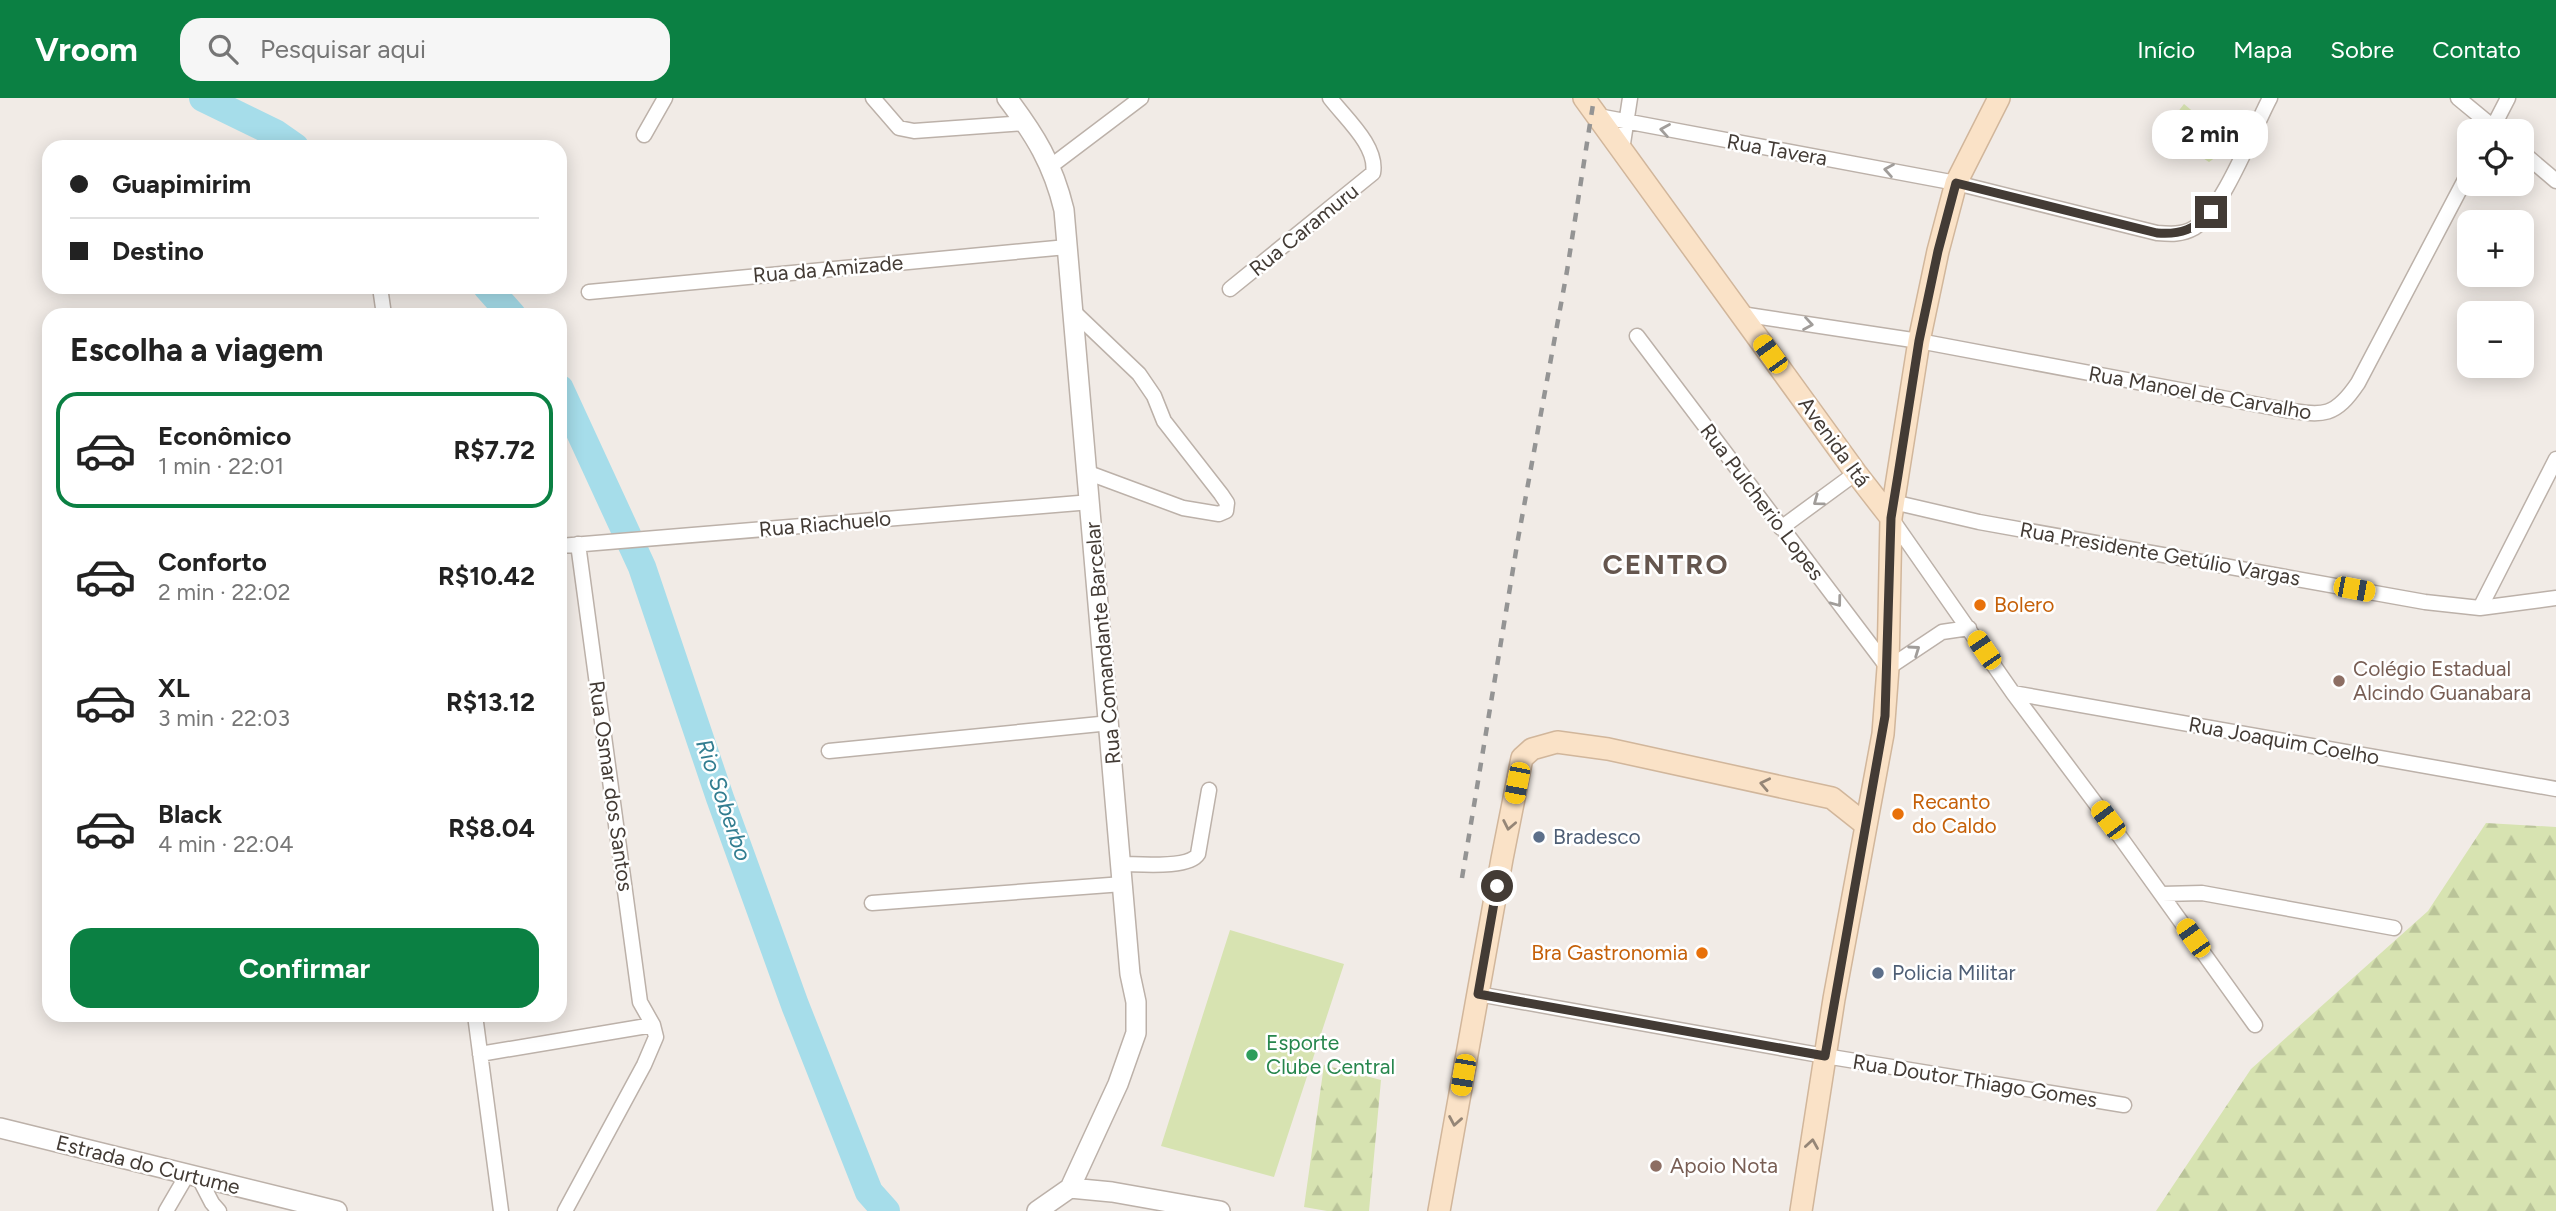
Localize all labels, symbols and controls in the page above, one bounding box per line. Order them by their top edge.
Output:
search box [180,18,670,81]
text: Vroom [35,30,138,69]
icon: search [204,30,242,68]
text: Pesquisar aqui [260,33,426,65]
text: Início [2137,35,2195,64]
text: Mapa [2233,35,2292,64]
text: Sobre [2330,35,2394,64]
text: Contato [2432,35,2521,64]
callout: 2 min [2153,110,2269,159]
map controls [2457,119,2534,378]
button: locate [2457,119,2534,196]
text: 2 min [2181,120,2239,148]
one-way arrow [1659,123,1671,138]
street label: Rua Tavera [1725,128,1829,171]
one-way arrow [1883,164,1895,179]
text: Guapimirim [112,168,251,200]
street label: Rua Caramuru [1244,178,1363,281]
route end [2195,196,2227,228]
button: + [2457,210,2534,287]
text: Destino [112,235,204,267]
street label: Rua da Amizade [752,249,904,288]
button: − [2457,301,2534,378]
one-way arrow [1802,317,1814,332]
text: Escolha a viagem [70,331,323,369]
car [1750,331,1791,377]
street label: Rua Manoel de Carvalho [2087,361,2314,424]
street label: Avenida Itá [1793,392,1875,492]
street label: Rua Pulcherio Lopes [1695,418,1830,585]
icon: car [74,419,137,482]
text: Econômico [158,420,291,452]
text: R$7.72 [453,434,535,466]
text: 1 min · 22:01 [158,452,284,480]
one-way arrow [1814,493,1826,505]
street label: Rua Riachuelo [758,505,892,542]
street label: Rua Presidente Getúlio Vargas [2018,517,2302,591]
street label: Rua Comandante Barcelar [1079,521,1126,765]
icon: car [74,545,137,608]
text: Conforto [158,546,267,578]
district label: CENTRO [1603,547,1729,581]
text: R$10.42 [438,560,535,592]
car [2332,575,2377,603]
text: 2 min · 22:02 [158,578,291,606]
place label: Bolero [1994,592,2054,617]
one-way arrow [1829,594,1842,607]
marker: Bolero [1972,597,1988,613]
car [1964,627,2005,673]
one-way arrow [1907,646,1920,658]
place label: Colégio Estadual Alcindo Guanabara [2353,656,2531,705]
icon: car [74,671,137,734]
text: XL [158,672,190,704]
marker: Colégio Estadual Alcindo Guanabara [2331,673,2347,689]
street label: Rua Osmar dos Santos [584,679,639,893]
text: R$13.12 [446,686,535,718]
text: 3 min · 22:03 [158,704,290,732]
street label: Rua Joaquim Coelho [2187,711,2382,770]
water label: Rio Soberbo [690,735,758,865]
car [1503,760,1532,806]
one-way arrow [1759,777,1771,792]
place label: Recanto do Caldo [1912,789,1997,838]
icon: car [74,797,137,860]
car [2087,797,2130,843]
text: Black [158,798,222,830]
marker: Recanto do Caldo [1890,806,1906,822]
text: R$8.04 [448,812,535,844]
one-way arrow [1502,819,1517,831]
place label: Bradesco [1553,824,1641,849]
marker: Bradesco [1531,829,1547,845]
text: 4 min · 22:04 [158,830,293,858]
route start [1481,870,1513,902]
car [2173,915,2214,961]
button: Confirmar [70,928,539,1008]
place label: Bra Gastronomia [1531,940,1688,965]
marker: Bra Gastronomia [1694,945,1710,961]
place label: Policia Militar [1892,960,2016,985]
marker: Policia Militar [1870,965,1886,981]
place label: Esporte Clube Central [1266,1030,1395,1079]
marker: Esporte Clube Central [1244,1047,1260,1063]
street label: Rua Doutor Thiago Gomes [1851,1049,2099,1112]
car [1450,1052,1477,1098]
one-way arrow [1448,1115,1463,1127]
street label: Estrada do Curtume [54,1130,243,1199]
one-way arrow [1804,1138,1819,1149]
place label: Apoio Nota [1670,1153,1778,1178]
marker: Apoio Nota [1648,1158,1664,1174]

